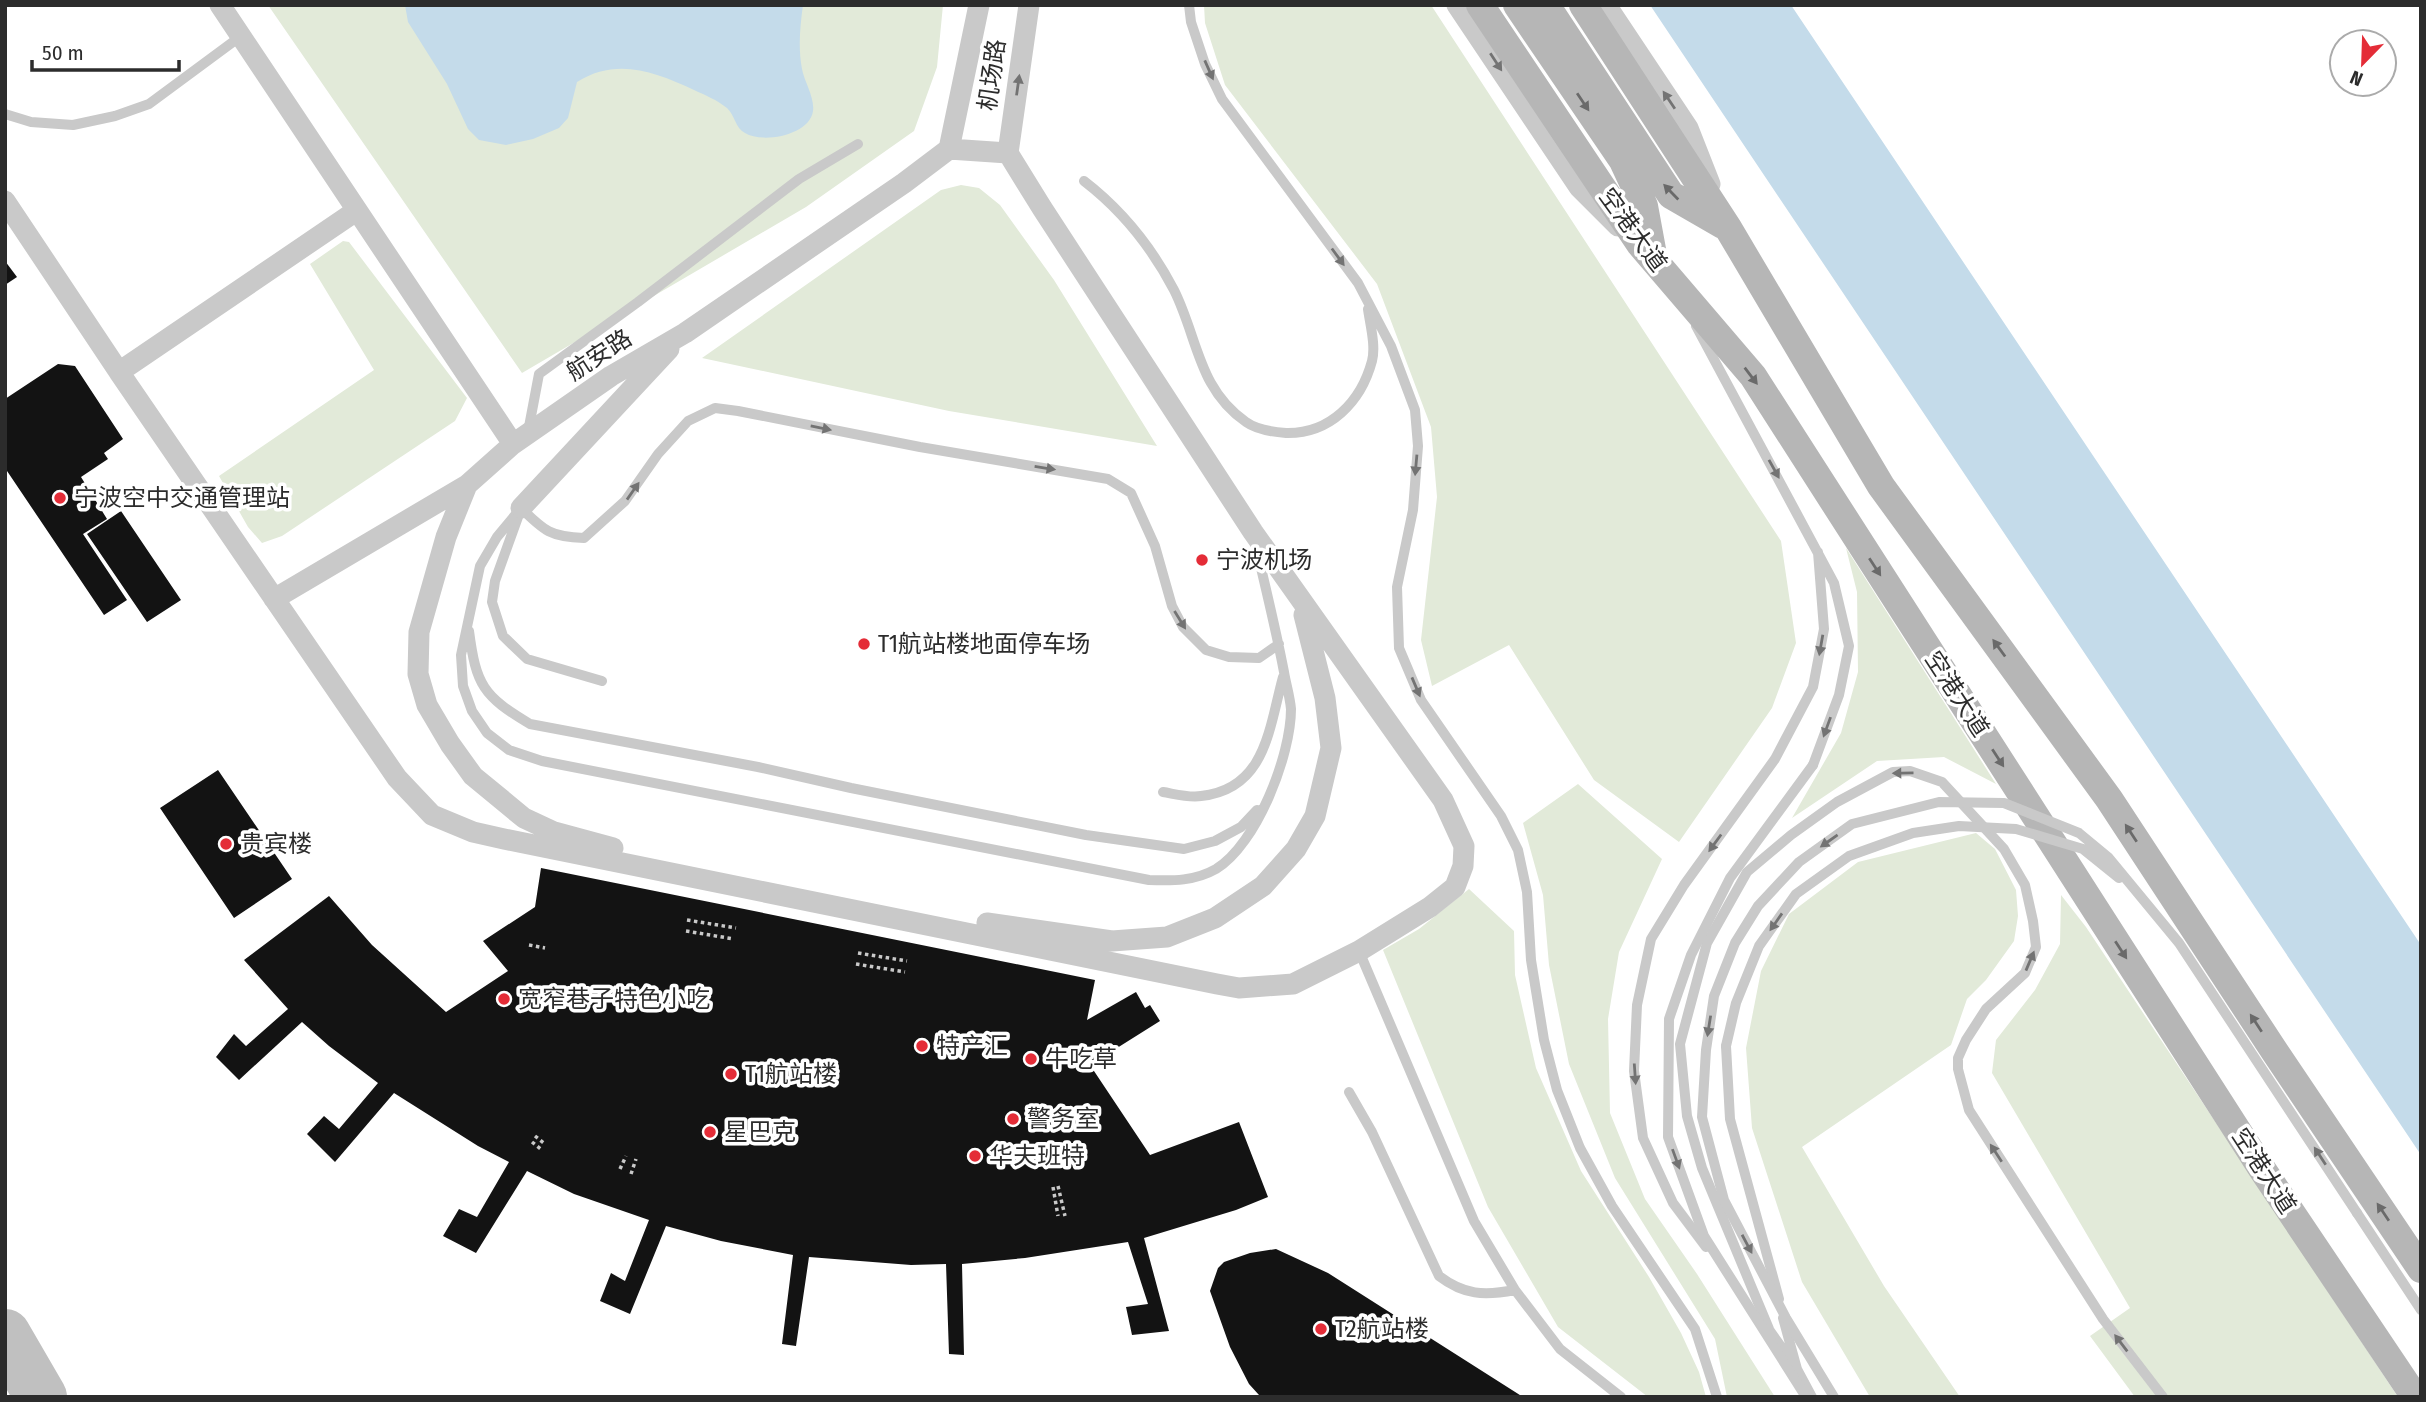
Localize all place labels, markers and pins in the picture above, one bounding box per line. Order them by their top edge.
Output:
place label: 宁波空中交通管理站 [74,484,290,512]
marker: 宁波空中交通管理站 [52,490,68,506]
place label: 宁波机场 [1216,546,1312,574]
marker: 宁波机场 [1194,552,1210,568]
place label: T1航站楼地面停车场 [878,630,1090,658]
marker: T1航站楼地面停车场 [856,636,872,652]
place label: 贵宾楼 [240,830,312,858]
marker: 贵宾楼 [218,836,234,852]
place label: 宽窄巷子特色小吃 [518,985,710,1013]
marker: 宽窄巷子特色小吃 [496,991,512,1007]
place label: 特产汇 [936,1032,1008,1060]
marker: 特产汇 [914,1038,930,1054]
place label: 牛吃草 [1045,1045,1117,1073]
marker: 牛吃草 [1023,1051,1039,1067]
place label: T1航站楼 [745,1060,837,1088]
marker: T1航站楼 [723,1066,739,1082]
place label: 警务室 [1027,1105,1099,1133]
marker: 警务室 [1005,1111,1021,1127]
place label: 星巴克 [724,1118,796,1146]
marker: 星巴克 [702,1124,718,1140]
place label: 华夫班特 [989,1142,1085,1170]
marker: 华夫班特 [967,1148,983,1164]
place label: T2航站楼 [1335,1315,1429,1343]
marker: T2航站楼 [1313,1321,1329,1337]

